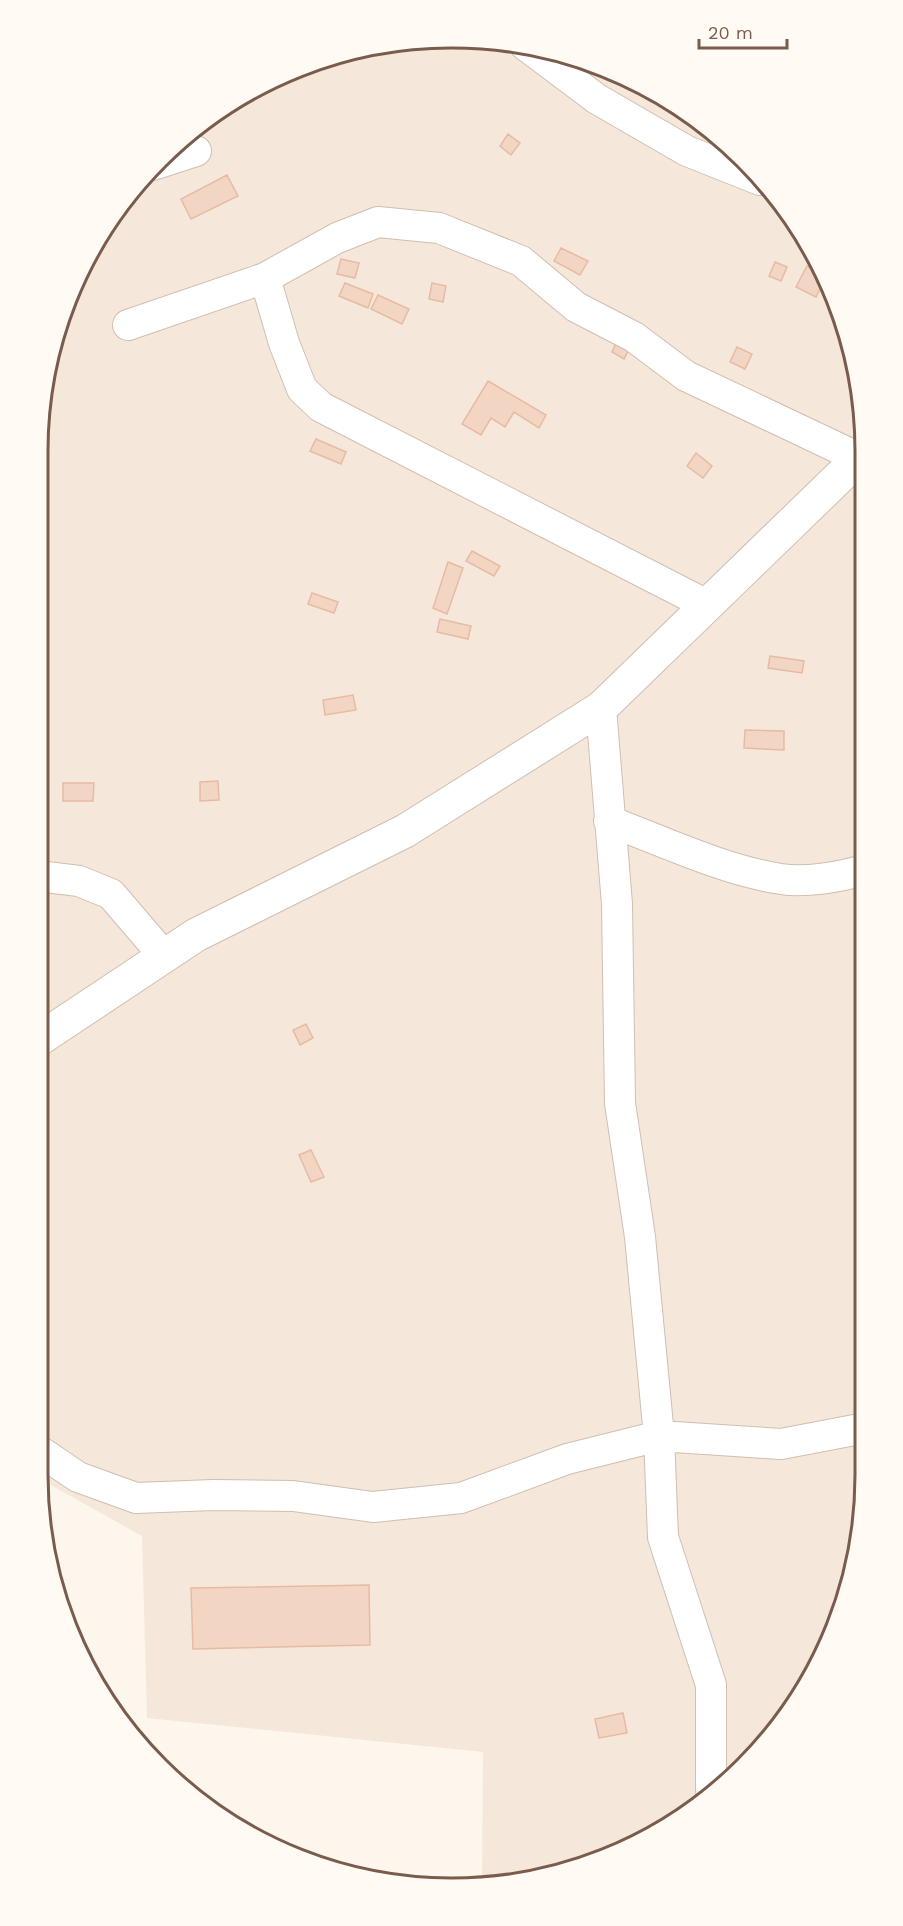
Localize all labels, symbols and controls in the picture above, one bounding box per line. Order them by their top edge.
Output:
scale bar [699,12,788,50]
text: 20 m [708,22,753,43]

